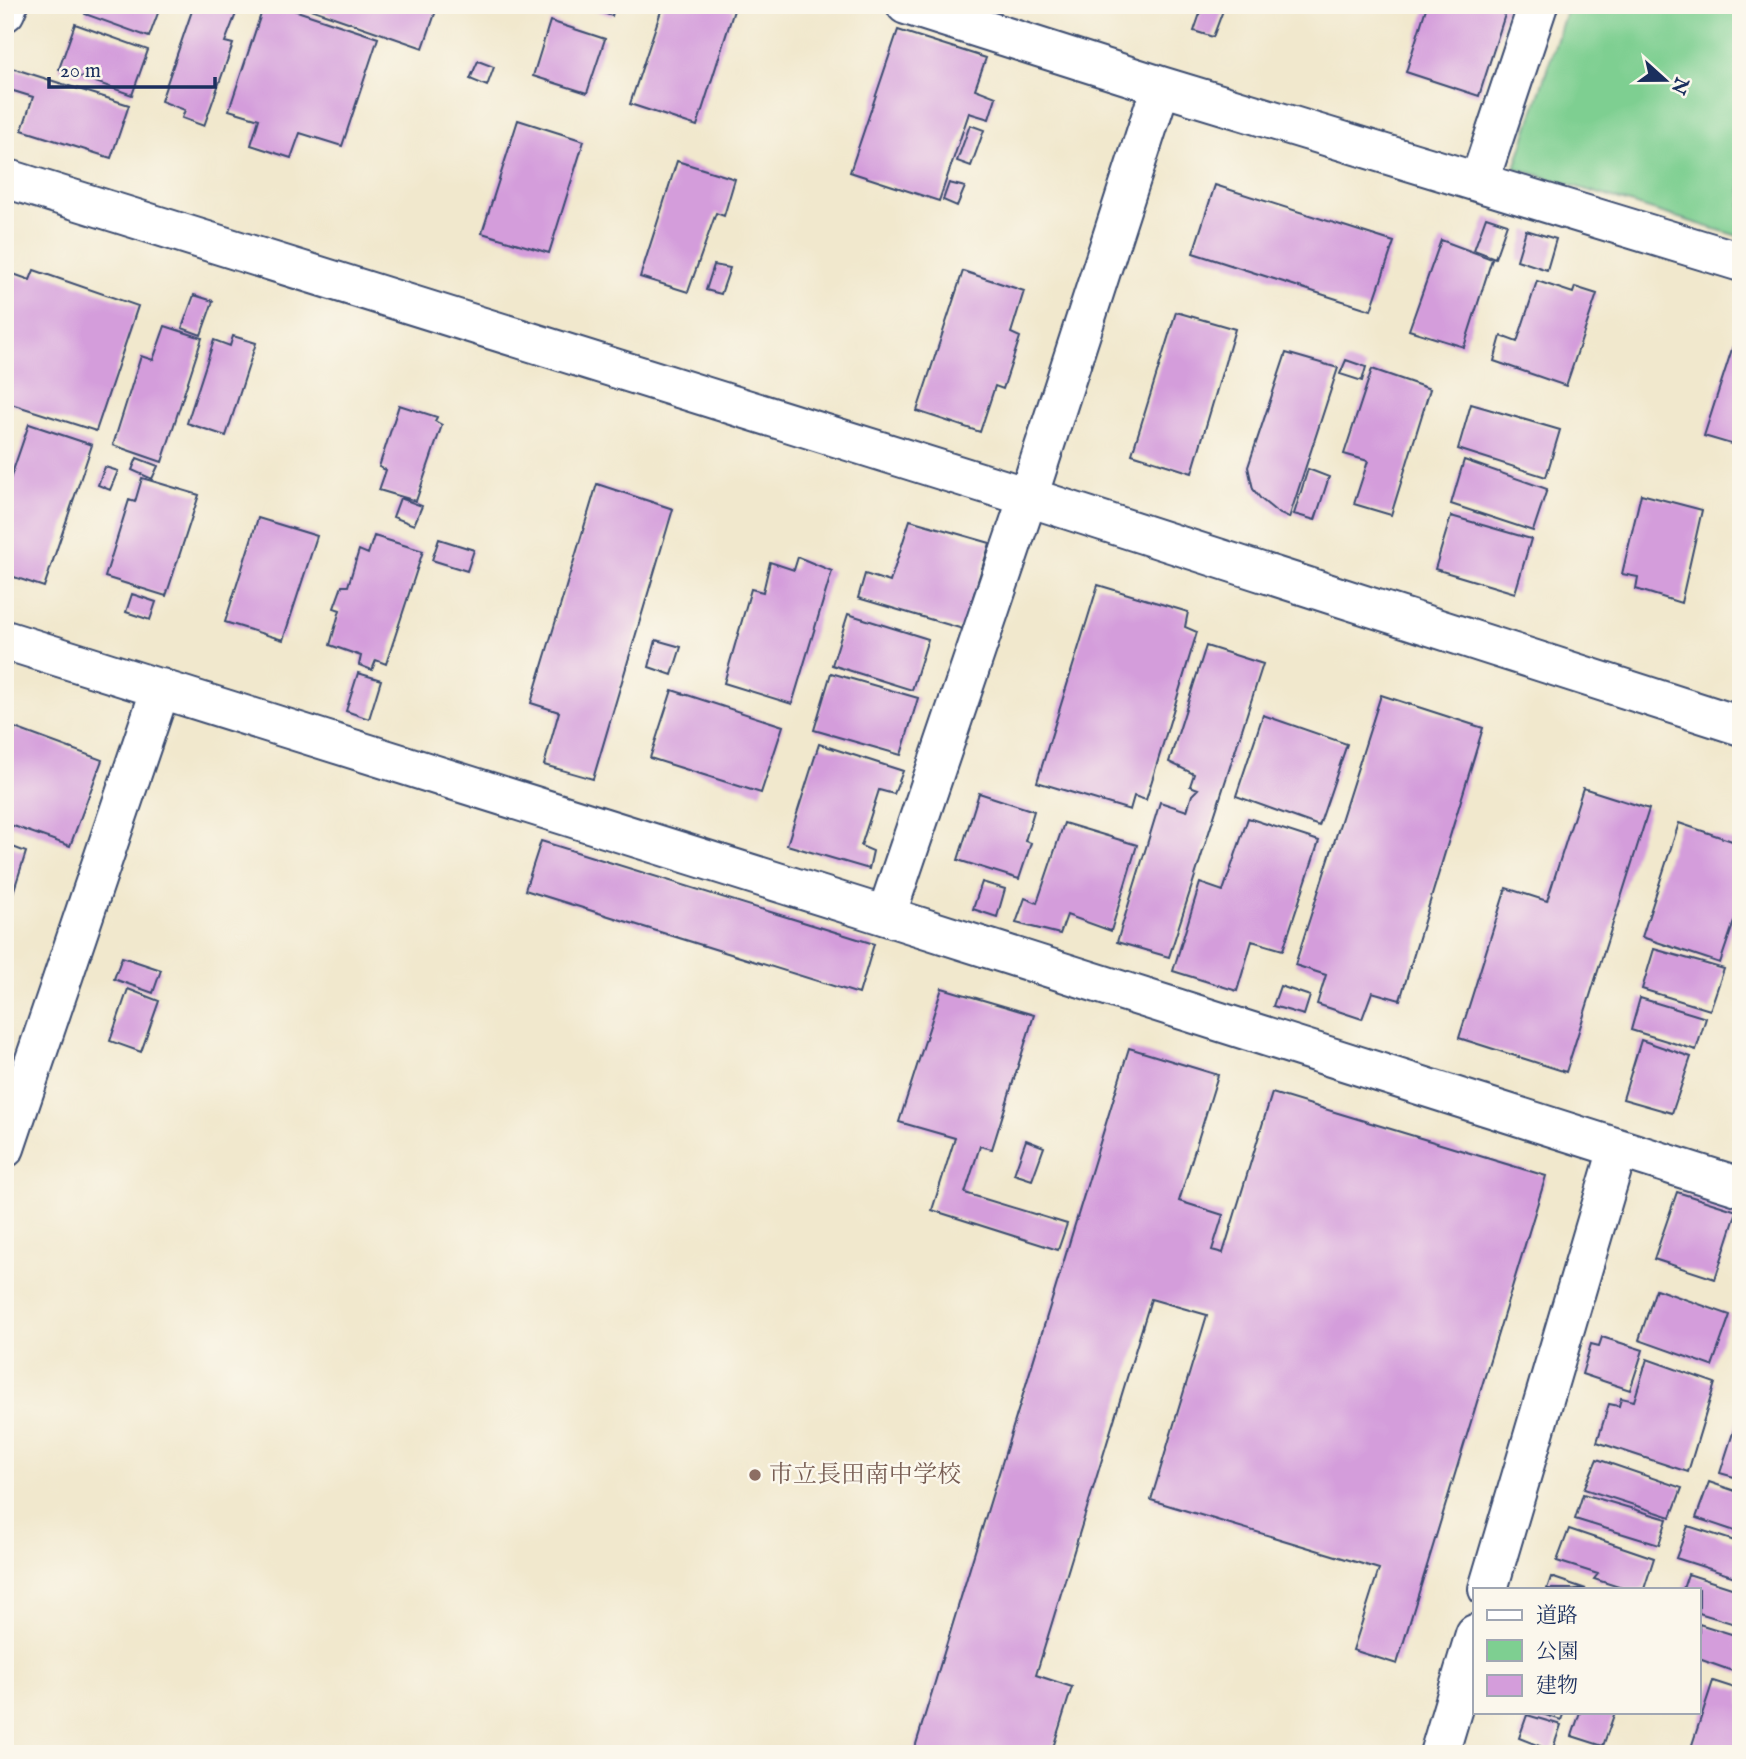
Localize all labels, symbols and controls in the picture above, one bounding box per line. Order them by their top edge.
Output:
scale bar [49,46,215,90]
north arrow [1630,46,1700,116]
text: 20 m [60,58,101,85]
text: N [1665,72,1694,98]
place label: 市立長田南中学校 [769,1460,961,1491]
marker: 市立長田南中学校 [747,1467,763,1483]
legend [1473,1588,1700,1714]
text: 道路 [1536,1603,1578,1630]
text: 公園 [1536,1639,1578,1666]
text: 建物 [1536,1673,1578,1700]

